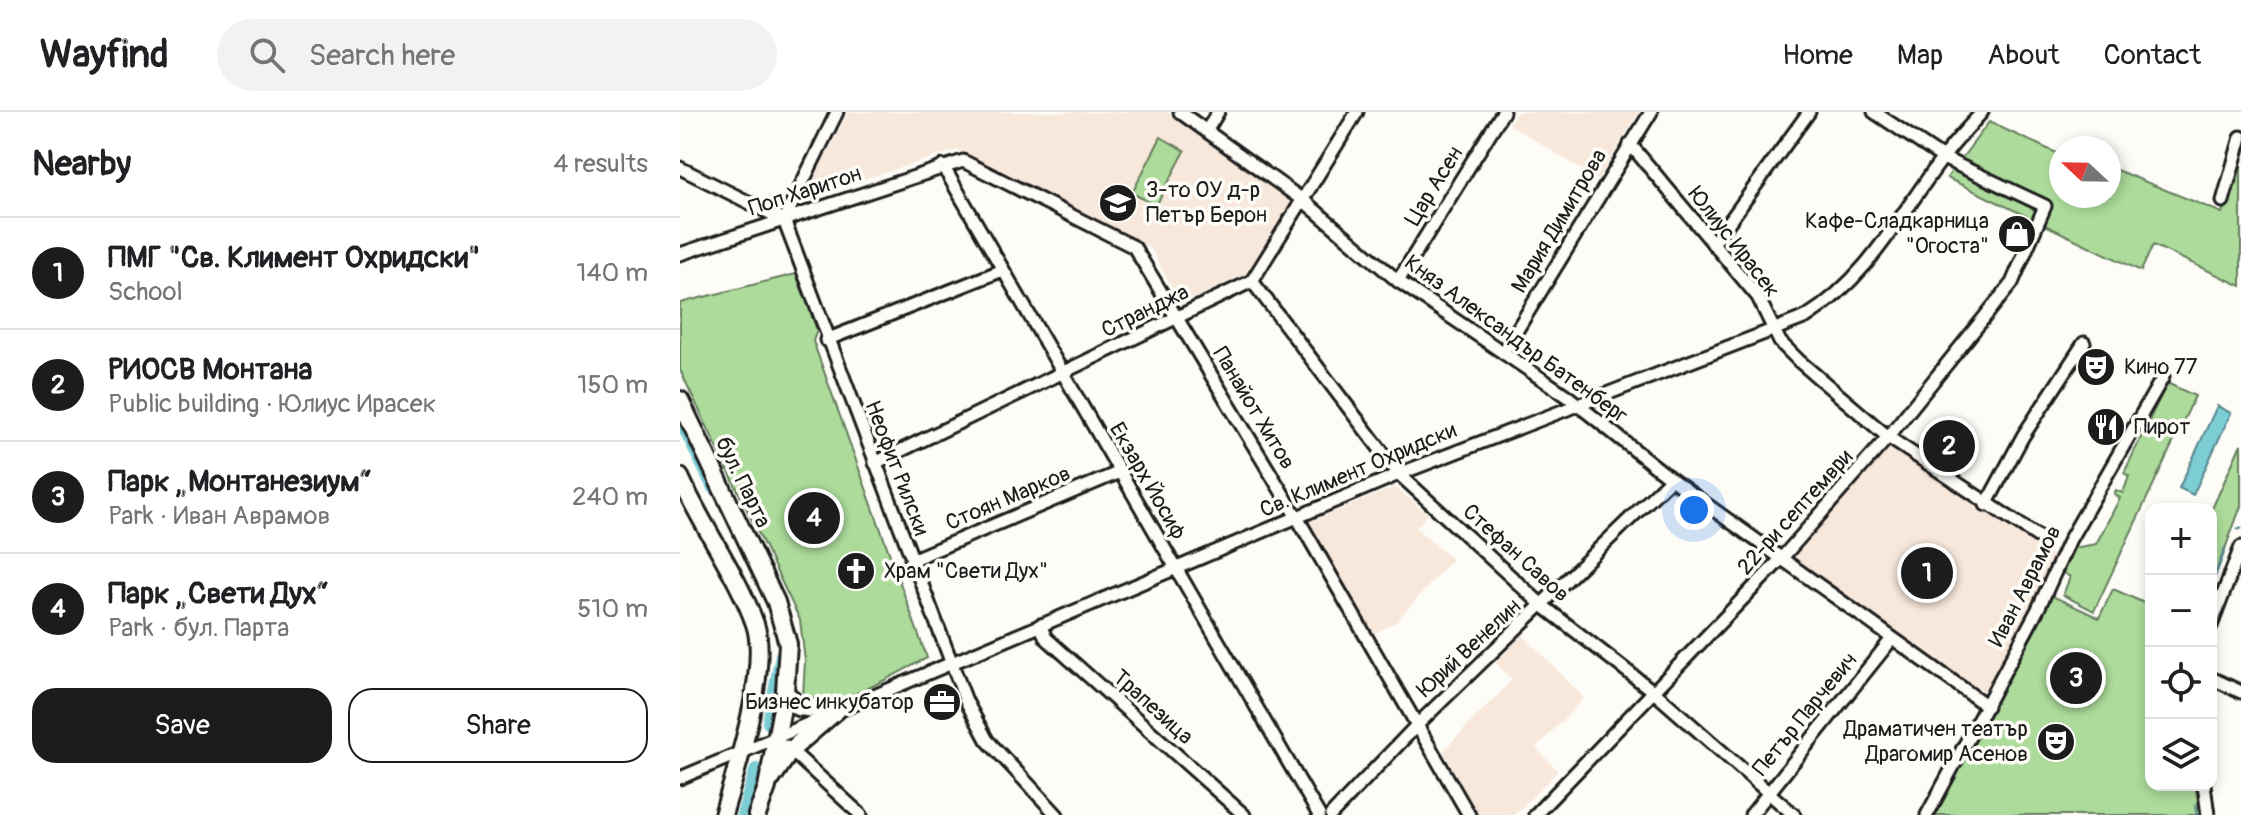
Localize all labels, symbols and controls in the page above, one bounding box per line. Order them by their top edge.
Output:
search box [217,19,777,91]
text: Wayfind [40,31,169,79]
icon: search [245,33,289,77]
text: Search here [309,37,455,74]
text: Home [1782,38,1853,73]
text: Map [1897,38,1943,73]
text: About [1987,38,2060,73]
text: Contact [2104,38,2201,73]
north arrow [2049,136,2121,208]
street label: Цар Асен [1399,141,1469,231]
text: Nearby [32,143,131,186]
street label: Мария Димитрова [1505,144,1613,298]
text: 4 results [553,148,648,180]
street label: Поп Харитон [745,160,865,222]
place label: 3-то ОУ д-р Петър Берон [1146,176,1267,229]
street label: Юлиус Ирасек [1682,181,1786,303]
school or university icon: 3-то ОУ д-р Петър Берон [1097,182,1139,224]
place label: Кафе-Сладкарница "Огоста" [1805,207,1989,260]
shop icon: Кафе-Сладкарница "Огоста" [1996,213,2038,255]
text: ПМГ "Св. Климент Охридски" [108,239,480,276]
street label: Княз Александър Батенберг [1399,248,1634,430]
text: 1 [53,257,63,289]
text: 140 m [576,257,648,289]
text: School [108,276,183,308]
street label: Странджа [1097,278,1193,344]
street label: Панайот Хитов [1206,342,1302,474]
theatre icon: Кино 77 [2075,346,2117,388]
text: РИОСВ Монтана [108,351,313,388]
place label: Кино 77 [2124,353,2198,381]
text: 2 [51,369,65,401]
text: 150 m [577,369,648,401]
text: Public building · Юлиус Ирасек [108,388,436,420]
street label: Неофит Рилски [858,397,936,540]
restaurant icon: Пирот [2085,406,2127,448]
place label: Пирот [2134,413,2190,441]
street label: Св. Климент Охридски [1256,416,1461,524]
pin: 2 [1923,416,1975,476]
street label: Екзарх Йосиф [1103,417,1193,545]
street label: бул. Парта [709,432,777,532]
street label: 22-ри септември [1731,443,1859,581]
street label: Стоян Марков [941,459,1075,537]
text: Парк „Монтанезиум“ [108,463,372,500]
text: 3 [51,481,65,513]
text: 240 m [572,481,648,513]
pin: 4 [788,488,840,548]
your location [1674,490,1714,530]
street label: Стефан Савов [1457,498,1575,608]
text: Park · Иван Аврамов [108,500,330,532]
map controls [2145,503,2217,791]
button: + [2145,503,2217,575]
street label: Иван Аврамов [1982,520,2068,652]
pin: 1 [1901,543,1953,603]
church icon: Храм "Свети Дух" [835,550,877,592]
place label: Храм "Свети Дух" [884,557,1048,585]
text: Парк „Свети Дух“ [108,575,329,612]
button: − [2145,575,2217,647]
text: 4 [50,593,66,625]
text: 510 m [577,593,648,625]
street label: Юрий Венелин [1411,593,1527,703]
text: Park · бул. Парта [108,612,289,644]
street label: Петър Парчевич [1746,646,1864,782]
button: locate [2145,647,2217,719]
pin: 3 [2050,648,2102,708]
street label: Трапезица [1107,663,1199,751]
office icon: Бизнес инкубатор [921,681,963,723]
button: Save [32,688,332,763]
button: Share [348,688,648,763]
place label: Бизнес инкубатор [745,688,914,716]
place label: Драматичен театър Драгомир Асенов [1843,715,2028,768]
button: layers [2145,719,2217,791]
theatre icon: Драматичен театър Драгомир Асенов [2035,721,2077,763]

